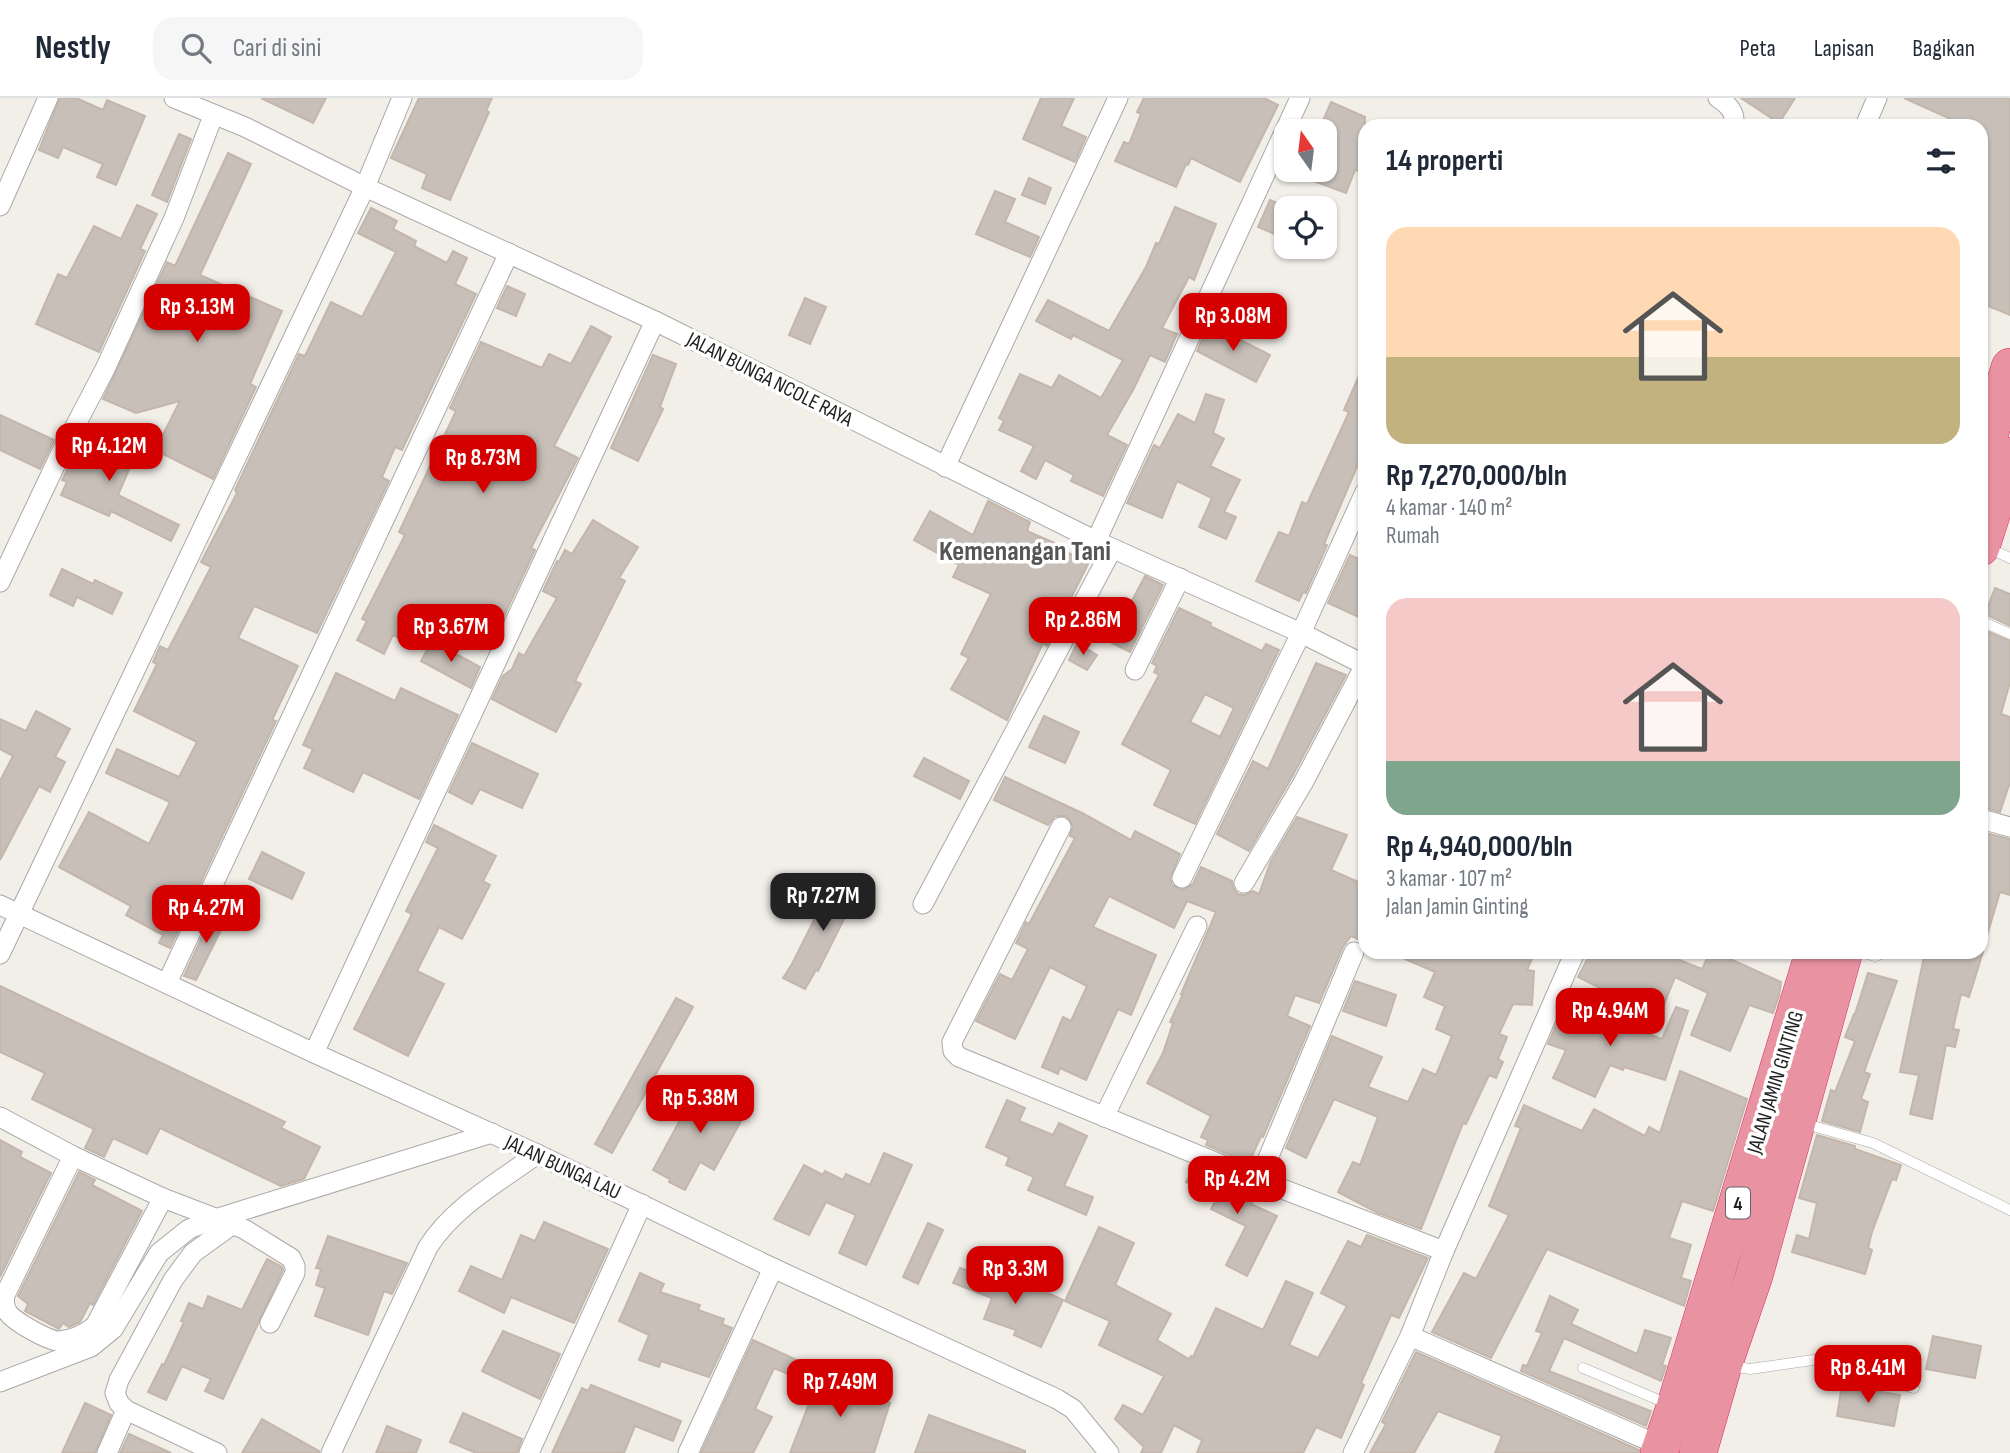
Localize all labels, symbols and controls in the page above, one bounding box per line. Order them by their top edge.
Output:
search box [153,17,643,80]
text: Nestly [35,28,111,68]
icon: search [177,29,215,67]
text: Cari di sini [233,33,321,64]
text: Peta [1740,34,1776,63]
text: Lapisan [1814,34,1874,63]
text: Bagikan [1912,34,1975,63]
north arrow [1274,119,1337,182]
map controls [1274,119,1337,259]
icon: filters [1922,142,1960,180]
text: 14 properti [1386,143,1503,179]
button: locate [1274,196,1337,259]
icon: home [1610,273,1736,399]
pin: Rp 3.13M [125,285,269,344]
text: Rp 3.13M [160,293,234,321]
pin: Rp 3.08M [1161,294,1305,353]
text: Rp 3.08M [1195,302,1271,330]
street label: JALAN BUNGA NCOLE RAYA [682,326,858,433]
pin: Rp 4.12M [37,424,181,483]
text: Rp 4.12M [72,432,146,460]
pin: Rp 8.73M [411,436,555,495]
text: Rp 8.73M [446,444,520,472]
text: Rp 7,270,000/bln [1386,458,1567,494]
text: 4 kamar · 140 m² [1386,494,1513,522]
text: Rumah [1386,522,1440,550]
district label: Kemenangan Tani [939,535,1111,568]
pin: Rp 2.86M [1011,598,1155,657]
pin: Rp 3.67M [379,604,523,664]
text: Rp 2.86M [1045,606,1121,634]
text: Rp 3.67M [413,613,489,641]
icon: home [1610,644,1736,770]
text: Rp 4,940,000/bln [1386,829,1573,865]
text: 3 kamar · 107 m² [1386,865,1512,893]
pin: Rp 7.27M [751,874,895,933]
text: Rp 7.27M [786,882,860,910]
pin: Rp 4.27M [134,886,278,945]
text: Jalan Jamin Ginting [1386,893,1528,921]
text: Rp 4.27M [168,894,244,922]
pin: Rp 4.94M [1538,988,1682,1048]
text: Rp 4.94M [1572,997,1648,1025]
street label: JALAN JAMIN GINTING [1742,1008,1809,1157]
pin: Rp 5.38M [628,1076,772,1135]
text: Rp 5.38M [662,1084,738,1112]
street label: JALAN BUNGA LAU [500,1129,625,1205]
pin: Rp 4.2M [1172,1156,1302,1216]
text: Rp 4.2M [1204,1165,1270,1193]
road number: 4 [1726,1188,1750,1218]
pin: Rp 3.3M [950,1246,1080,1306]
text: Rp 3.3M [982,1255,1048,1283]
pin: Rp 8.41M [1796,1346,1940,1405]
text: Rp 8.41M [1830,1354,1906,1382]
pin: Rp 7.49M [768,1360,912,1419]
text: Rp 7.49M [803,1368,877,1396]

